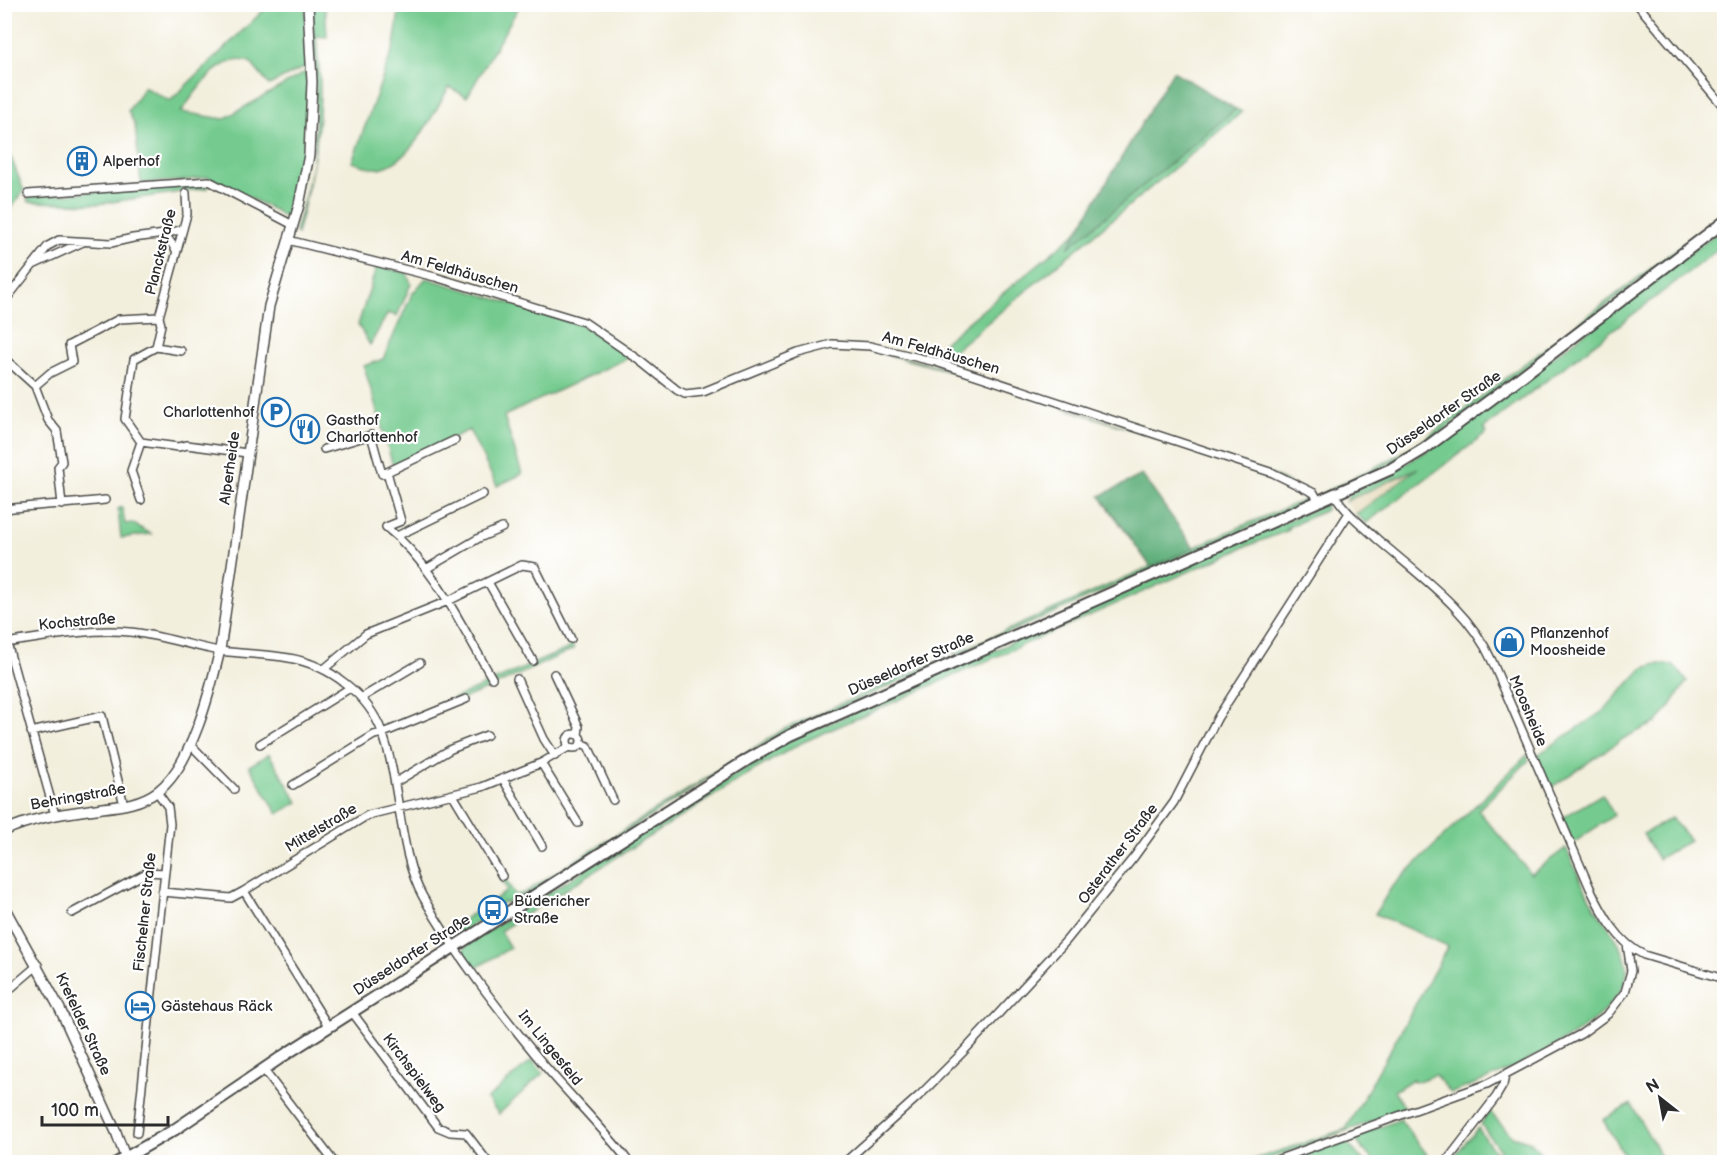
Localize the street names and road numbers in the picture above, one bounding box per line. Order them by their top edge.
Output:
street label: Planckstraße [141,207,181,297]
street label: Am Feldhäuschen [399,246,521,298]
street label: Am Feldhäuschen [880,327,1002,379]
street label: Düsseldorfer Straße [1383,366,1505,460]
street label: Alperheide [215,430,245,506]
street label: Kochstraße [38,609,116,635]
street label: Düsseldorfer Straße [845,628,977,700]
street label: Moosheide [1504,672,1552,750]
street label: Behringstraße [29,779,127,815]
street label: Mittelstraße [282,799,360,857]
street label: Osterather Straße [1074,800,1162,908]
street label: Fischelner Straße [129,852,161,972]
street label: Düsseldorfer Straße [350,910,474,1000]
street label: Krefelder Straße [51,970,115,1078]
street label: Im Lingesfeld [514,1006,586,1090]
street label: Kirchspielweg [378,1030,450,1116]

